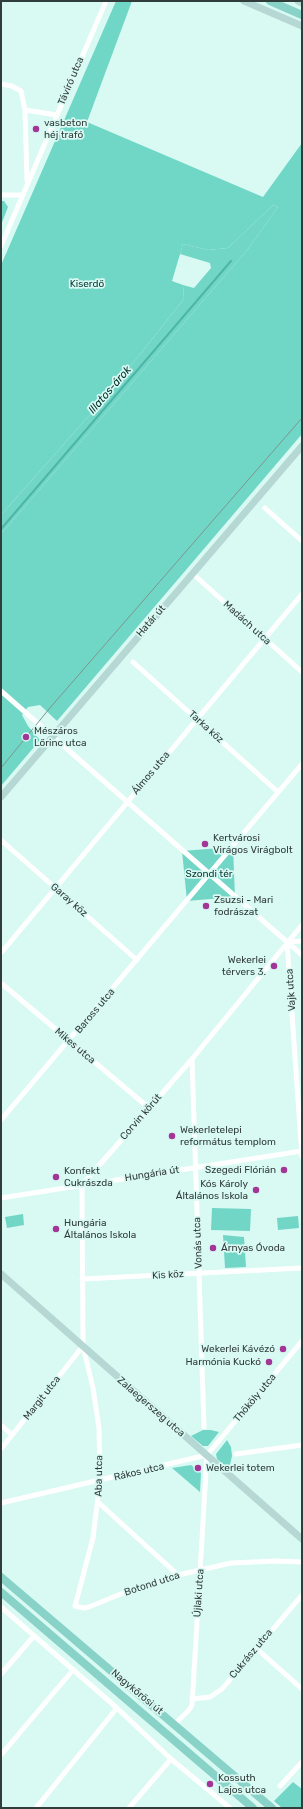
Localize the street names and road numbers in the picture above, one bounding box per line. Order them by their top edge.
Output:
street label: Távíró utca [55,55,87,107]
street label: Madách utca [221,598,273,648]
street label: Határ út [134,603,168,639]
street label: Tarka köz [186,708,226,746]
street label: Álmos utca [130,749,172,797]
street label: Garay köz [48,881,90,919]
street label: Vajk utca [284,968,298,1012]
street label: Baross utca [73,986,117,1036]
street label: Mikes utca [52,1026,98,1066]
street label: Corvin körút [118,1092,164,1142]
street label: Hungária út [124,1164,180,1184]
street label: Vonás utca [191,1217,205,1269]
street label: Kis köz [152,1268,184,1282]
street label: Thököly utca [231,1371,279,1425]
street label: Margit utca [21,1373,63,1423]
street label: Zalaegerszeg utca [115,1374,187,1440]
street label: Aba utca [93,1455,105,1497]
street label: Rákos utca [113,1460,165,1484]
street label: Újlaki utca [191,1568,207,1618]
street label: Botond utca [123,1569,181,1599]
street label: Cukrász utca [227,1627,275,1681]
street label: Nagykőrösi út [109,1667,165,1717]

